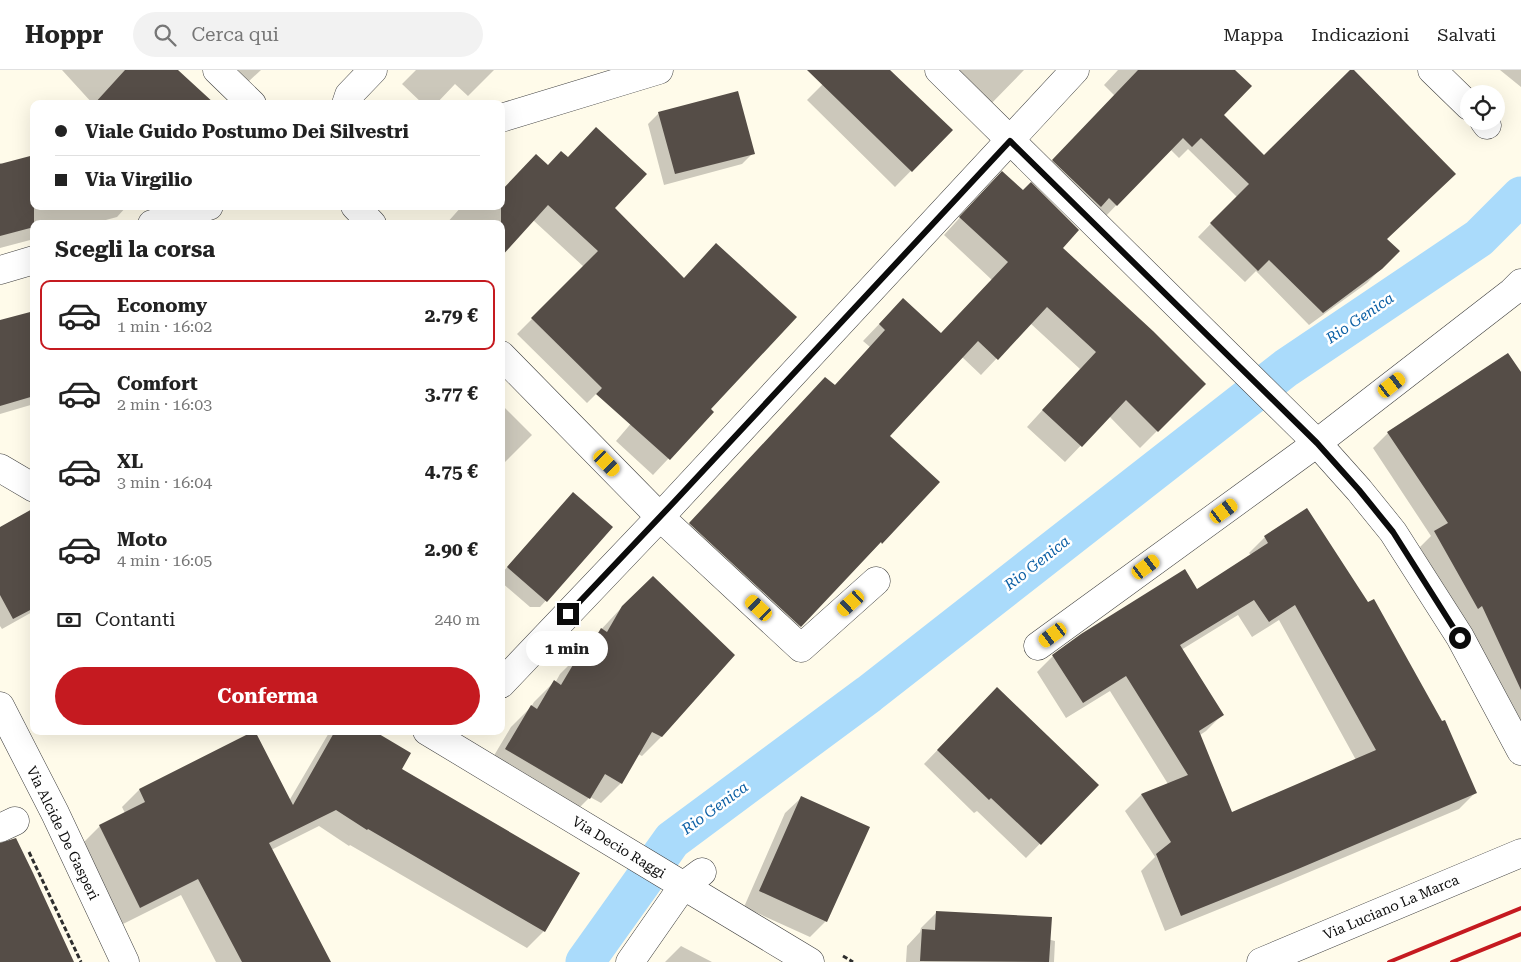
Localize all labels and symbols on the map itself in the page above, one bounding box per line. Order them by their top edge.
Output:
water label: Rio Genica [1322,289,1397,348]
car [1375,370,1408,400]
car [591,447,622,479]
car [1207,496,1240,526]
water label: Rio Genica [1000,532,1073,595]
car [1129,552,1162,582]
car [834,587,867,619]
car [742,592,775,624]
route end [557,603,579,625]
car [1036,620,1069,650]
route start [1449,627,1471,649]
callout: 1 min [527,632,609,666]
street label: Via Alcide De Gasperi [24,764,103,903]
water label: Rio Genica [677,778,752,839]
street label: Via Decio Raggi [569,813,669,881]
street label: Via Luciano La Marca [1321,871,1462,943]

